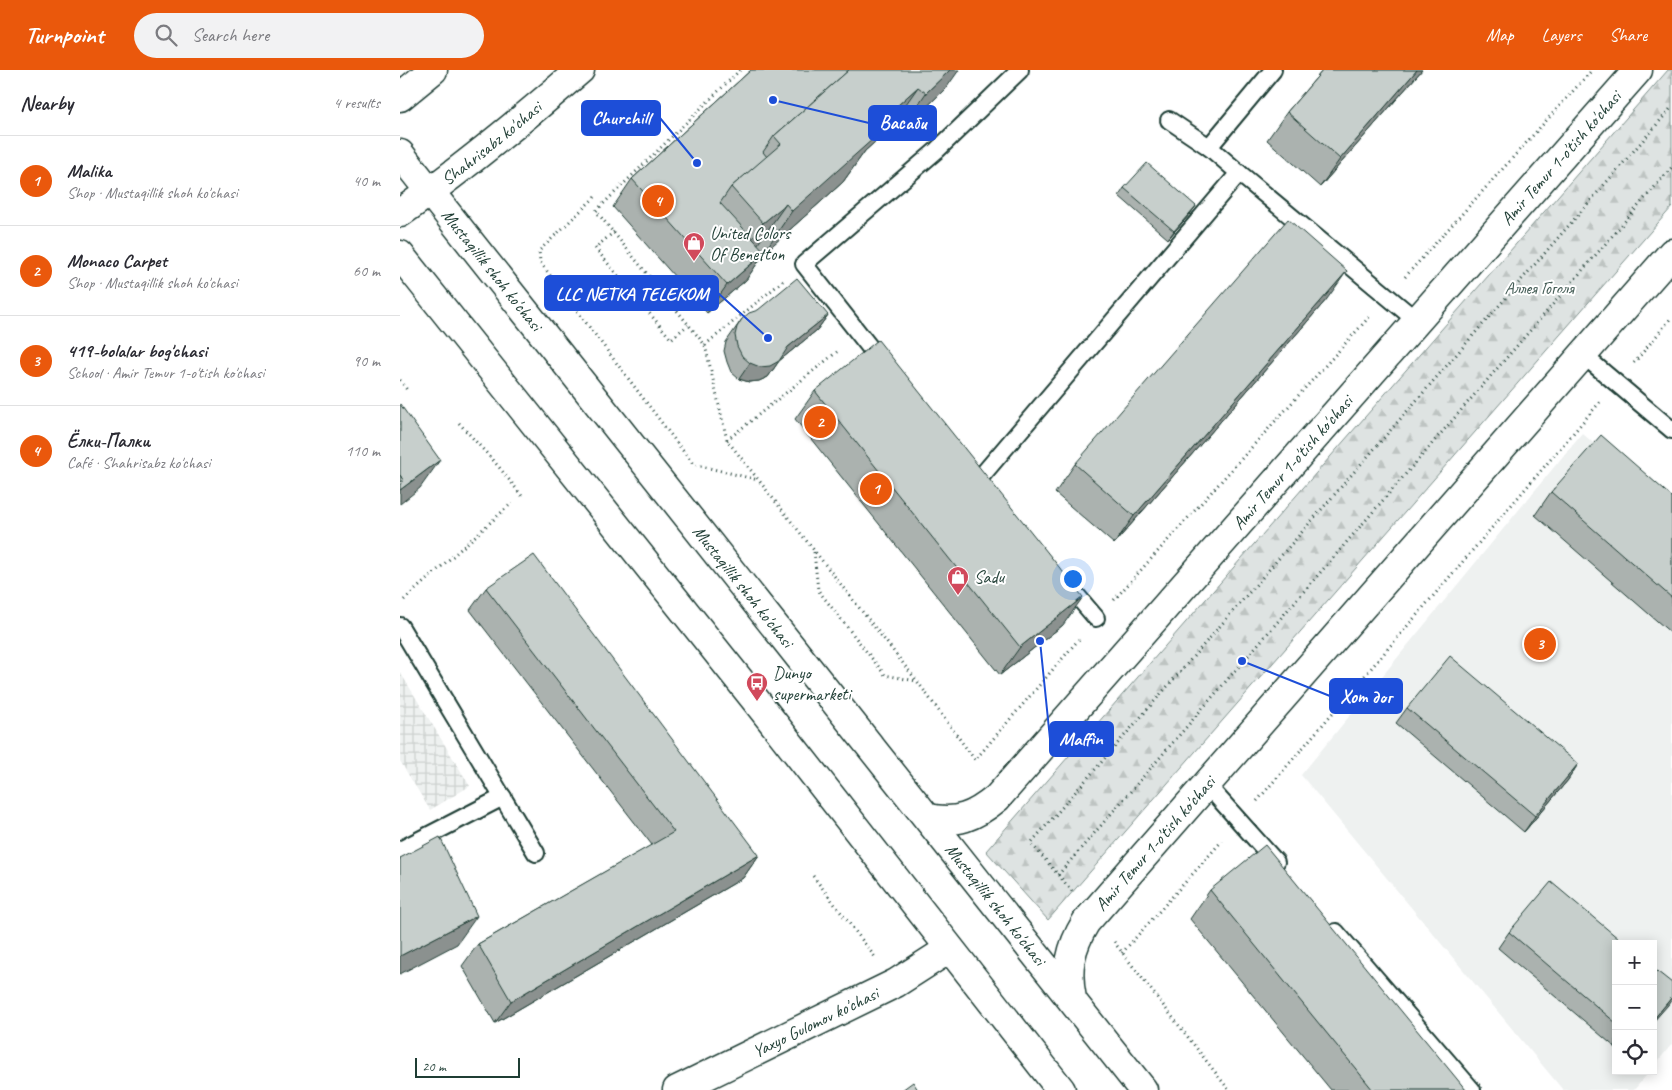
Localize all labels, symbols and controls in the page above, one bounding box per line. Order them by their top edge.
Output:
search box [134,13,484,58]
text: Turnpoint [25,20,104,50]
icon: search [152,21,180,49]
text: Search here [192,23,269,47]
text: Map [1486,24,1514,46]
text: Layers [1542,24,1581,46]
text: Share [1609,24,1647,46]
street label: Amir Temur 1-o'tish ko'chasi [1496,84,1627,229]
text: Nearby [20,90,73,116]
text: 4 results [333,93,380,113]
street label: Shahrisabz ko'chasi [437,95,548,190]
callout: Churchill [582,101,660,135]
text: Churchill [592,106,654,130]
callout: Васаби [869,106,936,140]
text: Васаби [879,111,928,135]
text: Malika [67,159,112,183]
text: 1 [32,171,40,191]
text: 40 m [353,171,380,191]
pin: 4 [642,182,674,220]
text: Shop · Mustaqillik shoh ko'chasi [67,183,238,203]
street label: Mustaqillik shoh ko'chasi [437,204,549,337]
place label: United Colors Of Benetton [710,222,792,265]
shop icon: United Colors Of Benetton [682,231,706,262]
text: Monaco Carpet [67,249,167,273]
text: 2 [32,261,40,281]
text: 60 m [353,261,380,281]
text: Shop · Mustaqillik shoh ko'chasi [67,273,238,293]
callout: LLC NETKA TELEKOM [545,276,718,310]
park label: Аллея Гоголя [1505,277,1575,299]
text: LLC NETKA TELEKOM [556,282,711,306]
text: 419-bolalar bog'chasi [67,339,207,363]
text: 3 [32,351,40,371]
text: 90 m [353,351,380,371]
text: School · Amir Temur 1-o'tish ko'chasi [67,363,264,383]
street label: Amir Temur 1-o'tish ko'chasi [1227,389,1359,534]
pin: 2 [804,403,836,441]
text: Ёлки-Палки [67,429,150,453]
text: 4 [32,441,40,461]
text: 110 m [346,441,380,461]
text: Café · Shahrisabz ko'chasi [67,453,210,473]
pin: 1 [860,470,892,508]
street label: Mustaqillik shoh ko'chasi [688,521,800,654]
shop icon: Sadu [946,565,970,596]
place label: Sadu [974,566,1006,588]
your location [1060,566,1086,592]
pin: 3 [1524,625,1556,663]
place label: Dunyo supermarketi [773,662,853,705]
bus stop icon: Dunyo supermarketi [745,671,769,702]
callout: Хот дог [1330,679,1402,713]
text: Хот дог [1340,685,1394,709]
callout: Maffin [1050,722,1113,756]
text: Maffin [1059,727,1104,751]
street label: Amir Temur 1-o'tish ko'chasi [1090,770,1221,915]
street label: Mustaqillik shoh ko'chasi [940,839,1052,972]
map controls [1612,940,1657,1075]
button: + [1612,940,1657,985]
street label: Yaxyo Gulomov ko'chasi [749,981,884,1062]
button: − [1612,985,1657,1030]
button: locate [1612,1030,1657,1075]
scale bar [415,1055,520,1078]
text: 20 m [422,1058,446,1075]

